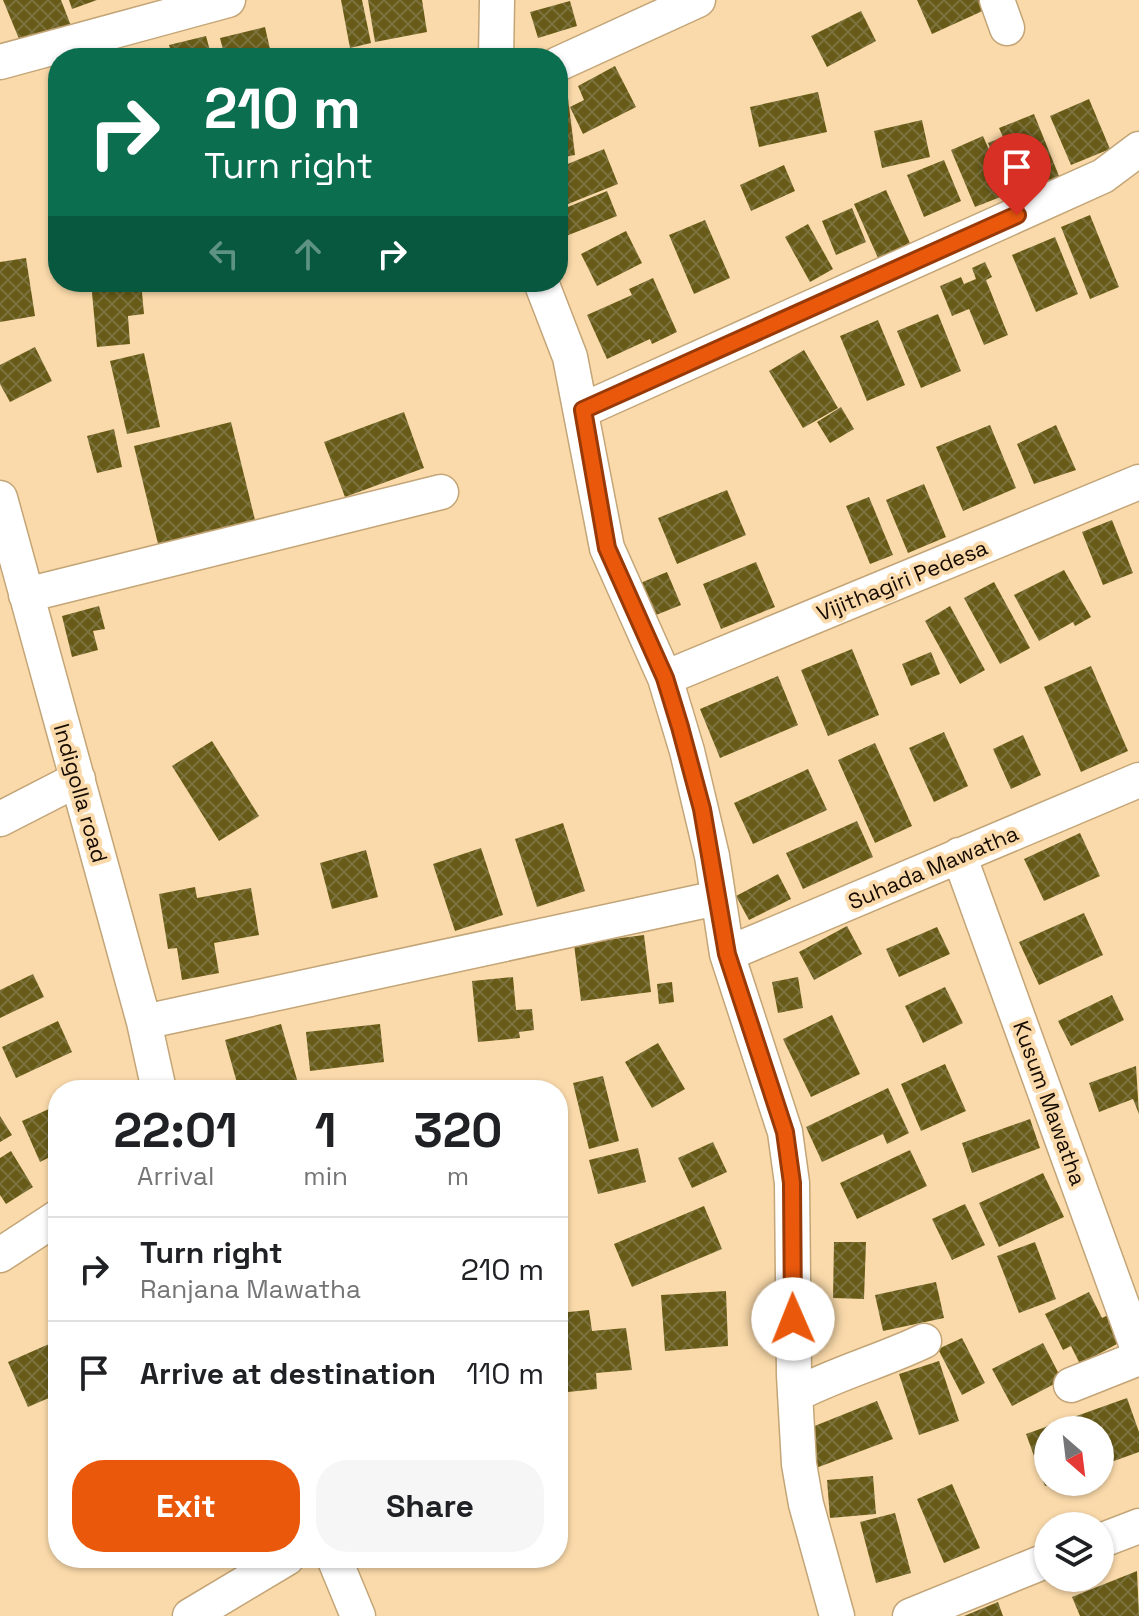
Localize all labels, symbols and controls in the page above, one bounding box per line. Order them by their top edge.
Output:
text: 210 m [204,73,361,144]
icon: right [72,80,176,184]
pin [983,133,1051,215]
text: Turn right [204,143,373,189]
icon: arrive [995,145,1039,189]
icon: left [202,232,246,276]
icon: ahead [286,232,330,276]
icon: right [370,232,414,276]
street label: Vijithagiri Pedesa [812,533,992,627]
street label: Indigolla road [48,720,114,866]
street label: Suhada Mawatha [844,818,1023,916]
street label: Kusum Mawatha [1007,1017,1093,1190]
text: 22:01 [114,1100,238,1161]
text: 1 [315,1100,337,1161]
text: 320 [414,1100,502,1161]
text: Arrival [137,1159,214,1193]
text: min [303,1159,348,1193]
text: m [447,1159,469,1193]
text: Turn right [140,1233,283,1272]
icon: right [72,1247,116,1291]
text: 210 m [461,1250,544,1289]
text: Ranjana Mawatha [140,1272,361,1306]
position arrow [751,1277,835,1361]
icon: arrive [72,1351,116,1395]
text: Arrive at destination [140,1354,436,1393]
text: 110 m [466,1354,544,1393]
north arrow [1034,1416,1114,1496]
map controls [1034,1416,1114,1592]
button: Exit [72,1460,300,1552]
button: Share [316,1460,544,1552]
button: layers [1034,1512,1114,1592]

